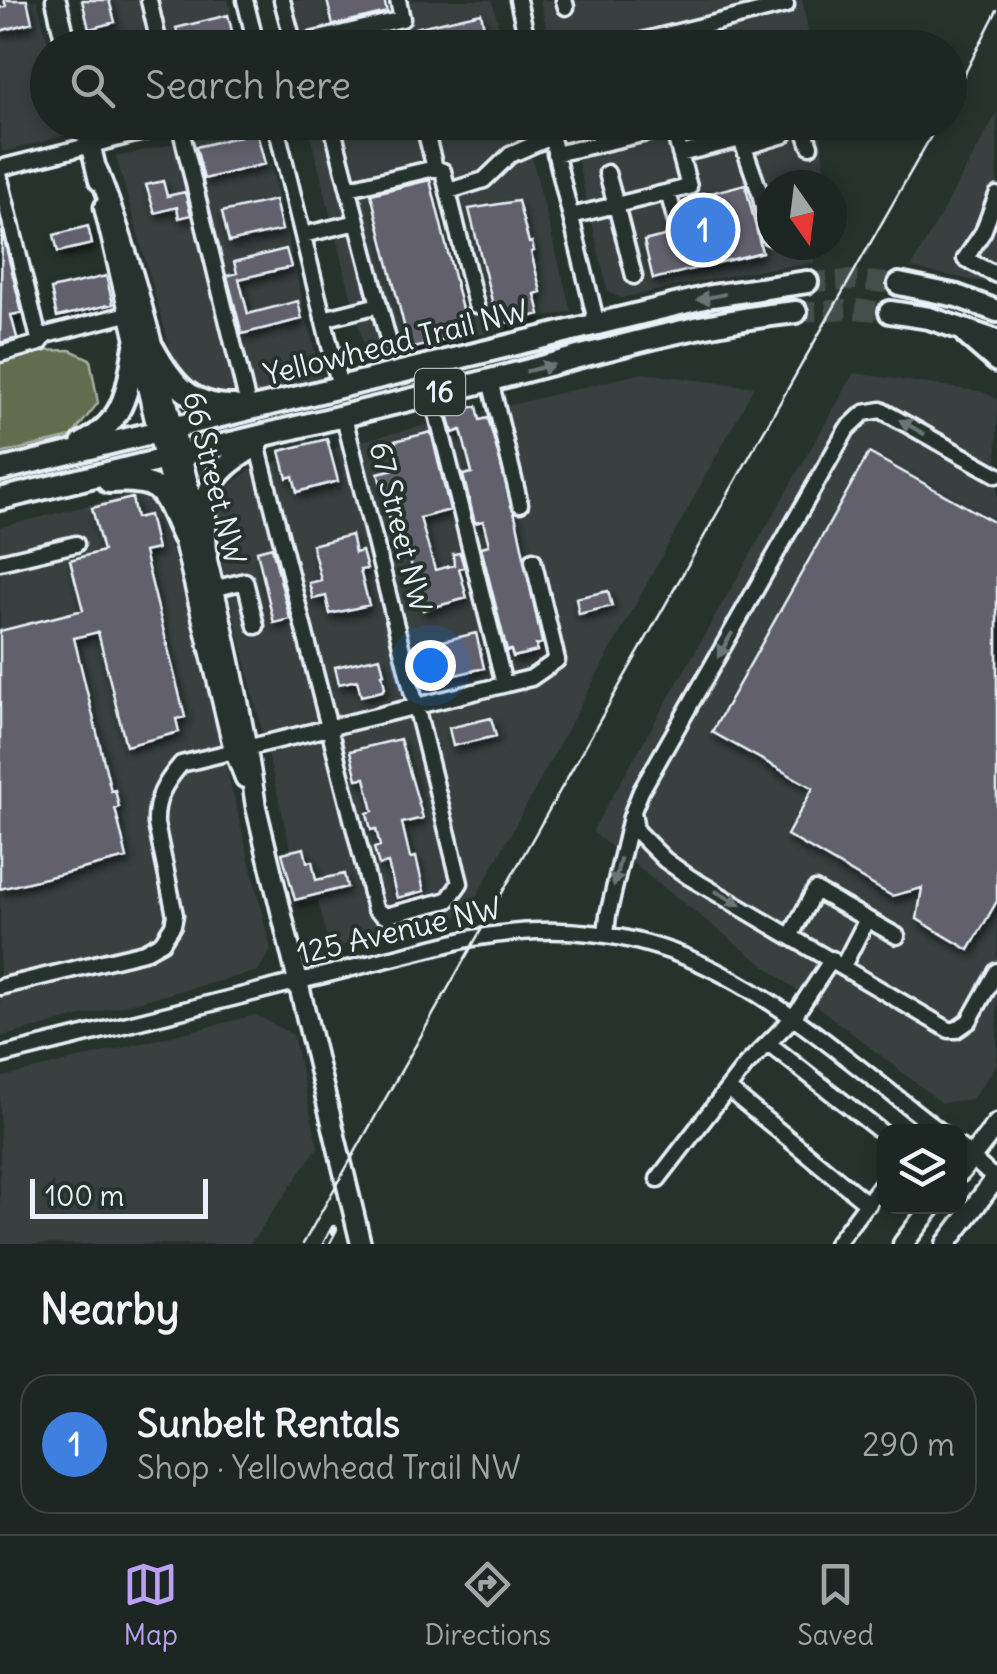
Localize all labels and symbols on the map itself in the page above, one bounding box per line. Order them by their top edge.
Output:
north arrow [757,170,847,260]
pin: 1 [670,192,736,268]
one-way arrow [695,290,726,305]
street label: Yellowhead Trail NW [260,291,532,393]
one-way arrow [525,360,556,375]
road number: 16 [415,369,465,415]
street label: 66 Street NW [175,387,255,568]
one-way arrow [898,419,927,436]
street label: 67 Street NW [361,438,440,616]
one-way arrow [716,631,734,659]
your location [405,640,456,691]
one-way arrow [609,857,624,888]
street label: 125 Avenue NW [293,888,505,972]
one-way arrow [713,890,742,907]
scale bar [30,1174,208,1218]

